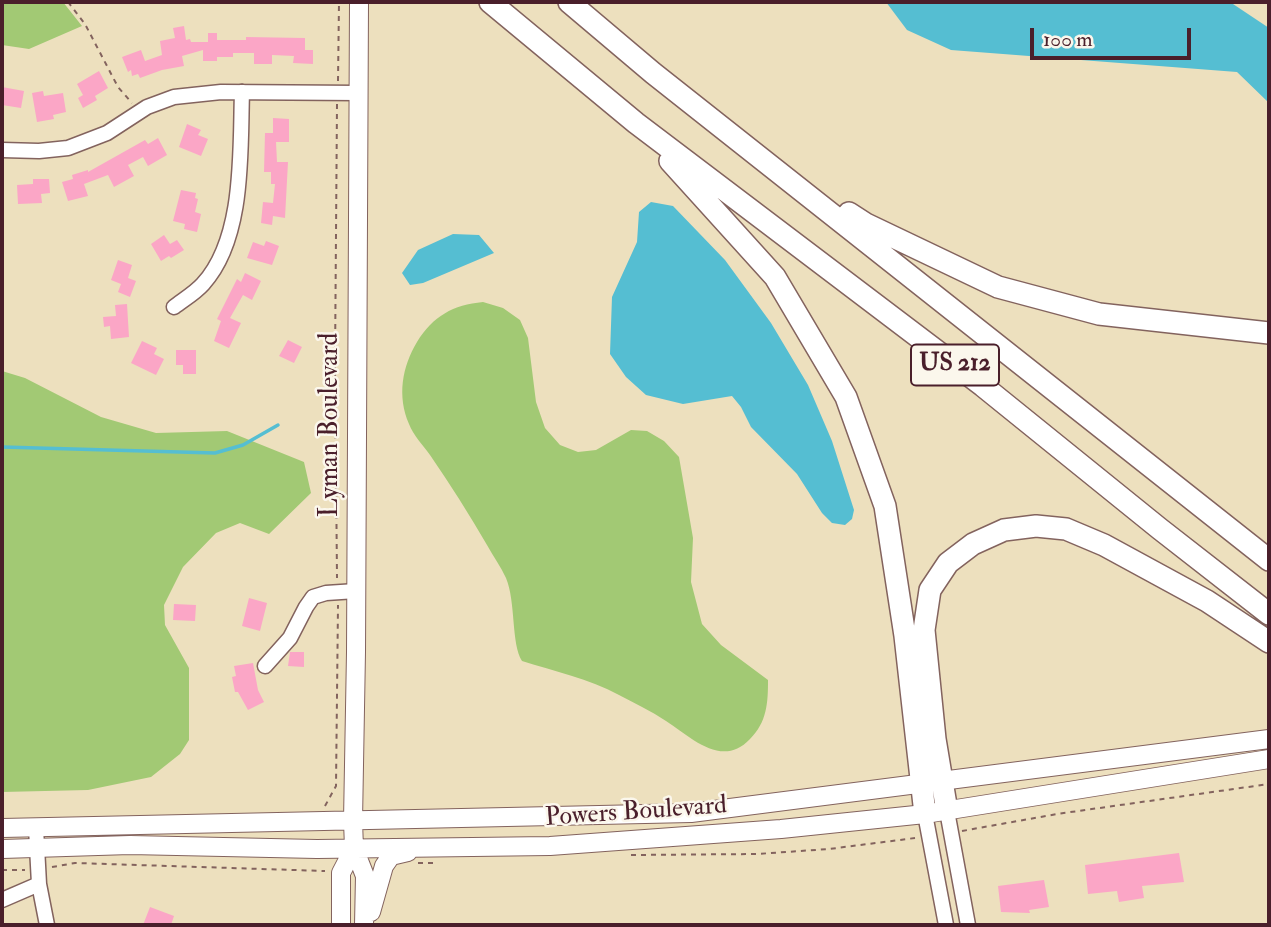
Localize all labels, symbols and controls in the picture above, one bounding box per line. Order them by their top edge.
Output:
scale bar [1033,14,1194,58]
text: 100 m [1043,26,1093,53]
street label: Lyman Boulevard [315,333,347,517]
road number: US 212 [911,344,999,386]
street label: Powers Boulevard [544,791,728,835]

